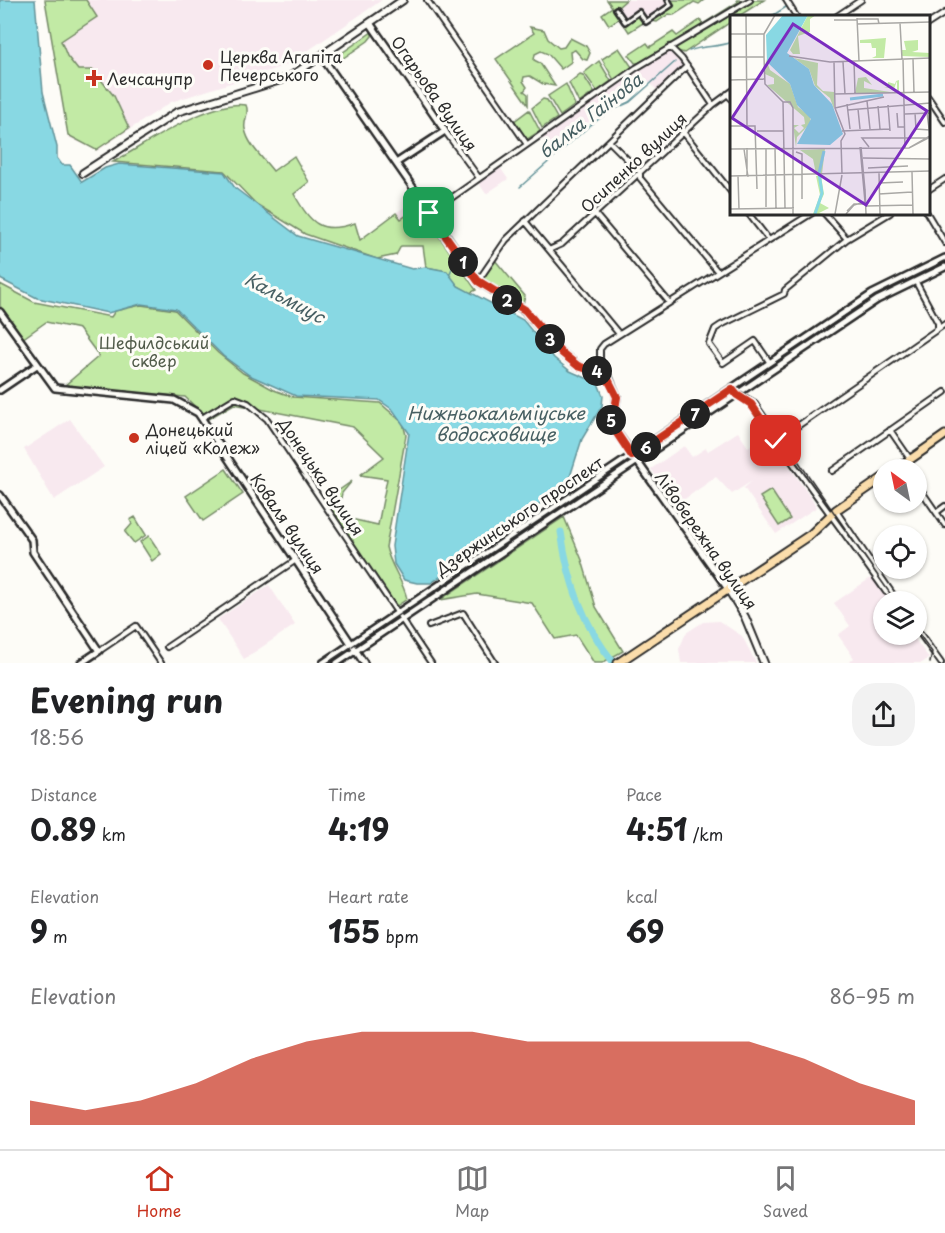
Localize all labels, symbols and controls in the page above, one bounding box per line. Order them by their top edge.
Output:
inset map [730,15,930,214]
street label: Огарьова вулиця [386,30,484,156]
place label: Церква Агапіта Печерського [220,44,343,86]
marker: Церква Агапіта Печерського [201,58,215,72]
water label: балка Гаїнова [532,65,648,164]
place label: Лечсанупр [107,66,193,90]
marker: Лечсанупр [85,69,103,87]
street label: Осипенко вулиця [574,106,692,218]
pin [403,187,454,238]
icon: arrive [412,196,445,229]
pin: 1 [448,247,478,277]
text: 1 [459,250,467,274]
water label: Кальмиус [240,265,331,330]
pin: 2 [492,285,522,315]
text: 2 [501,288,513,312]
pin: 3 [535,324,565,354]
text: 3 [545,327,555,351]
park label: Шефилдський сквер [99,330,209,372]
pin: 4 [582,356,612,386]
text: 4 [592,359,602,383]
water label: Нижньокальміуське водосховище [407,399,586,447]
pin: 7 [680,399,710,429]
text: 7 [690,402,700,426]
pin: 5 [596,405,626,435]
text: 5 [606,408,616,432]
street label: Донецька вулиця [273,411,371,540]
pin [750,415,801,466]
place label: Донецький ліцей «Колеж» [145,417,260,459]
icon: check [759,424,792,457]
marker: Донецький ліцей «Колеж» [127,431,141,445]
pin: 6 [631,432,661,462]
text: 6 [640,435,652,459]
street label: Дзержинського проспект [430,450,608,581]
north arrow [873,459,927,513]
map controls [873,459,927,645]
street label: Лівобережна вулиця [650,466,764,614]
street label: Коваля вулиця [245,468,331,578]
button: locate [873,525,927,579]
button: layers [873,591,927,645]
text: Evening run [30,674,223,724]
button: share [852,683,915,746]
text: 18:56 [30,722,84,752]
text: Distance [30,782,97,806]
text: Time [328,782,366,806]
text: Pace [626,782,662,806]
text: 0.89 [30,806,96,851]
text: 4:19 [328,806,390,851]
text: 4:51 [626,806,687,851]
text: km [96,822,126,846]
text: /km [687,822,723,846]
text: Elevation [30,884,99,908]
text: Heart rate [328,884,409,908]
text: kcal [626,884,658,908]
text: 9 [30,908,48,953]
text: 155 [328,908,380,953]
text: 69 [626,908,664,953]
text: m [48,924,68,948]
text: bpm [380,924,419,948]
text: Elevation [30,981,116,1011]
text: 86–95 m [830,981,915,1011]
tab: Home [137,1162,181,1222]
tab: Map [455,1162,489,1222]
tab: Saved [763,1162,808,1222]

